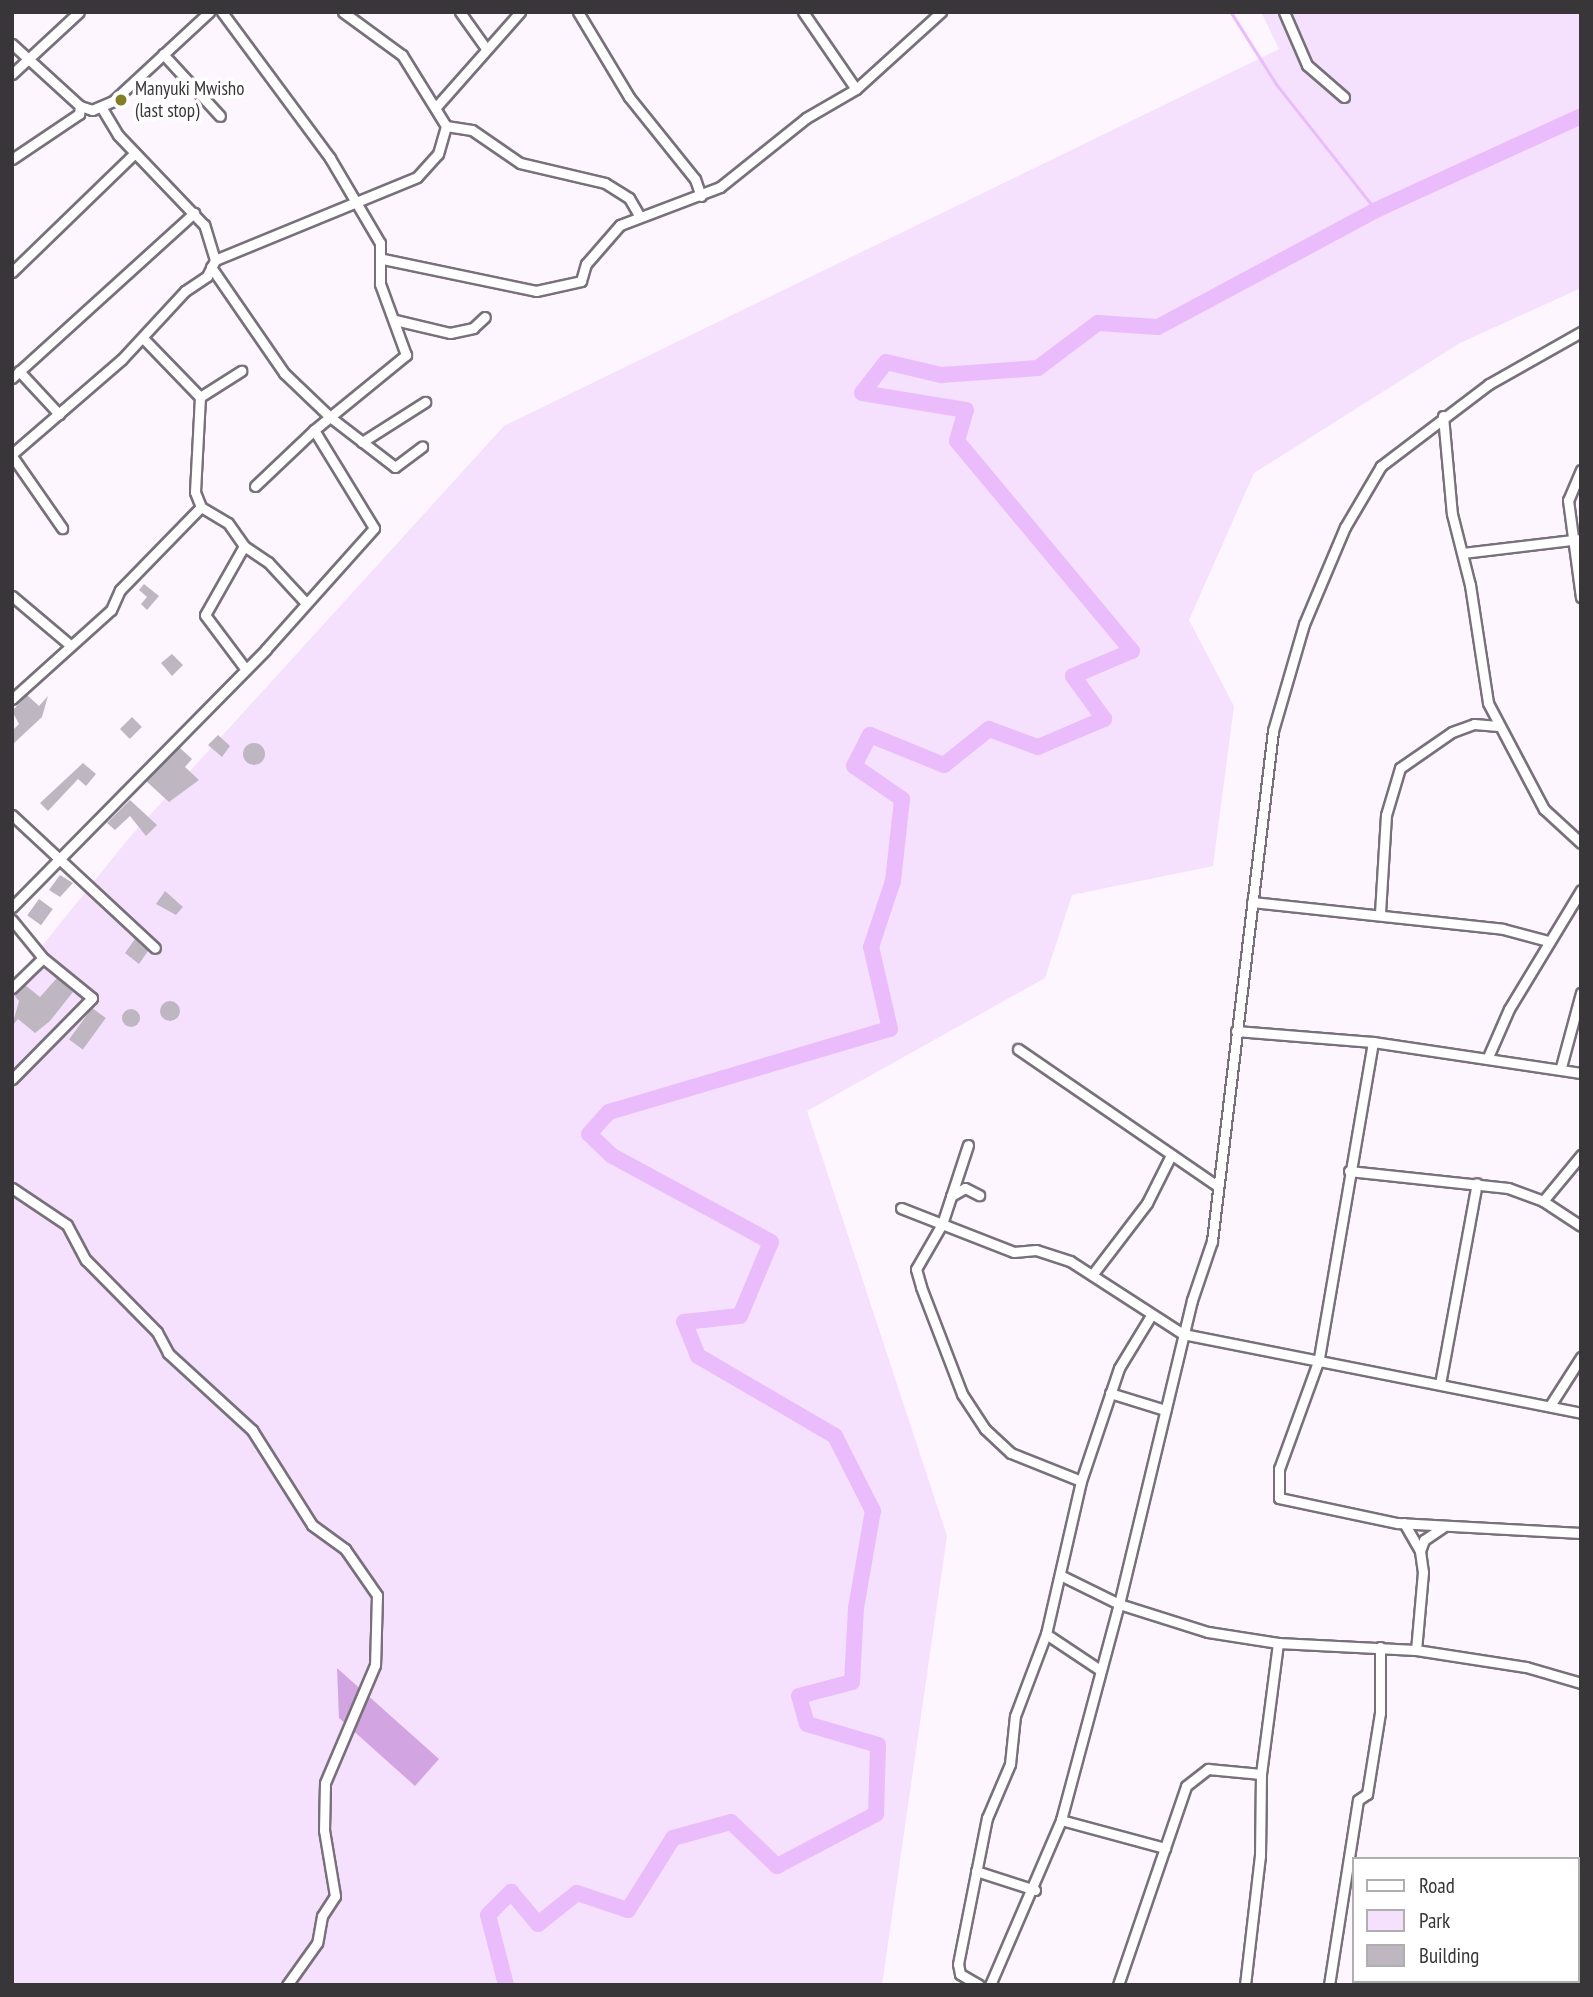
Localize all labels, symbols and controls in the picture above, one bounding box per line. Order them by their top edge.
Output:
place label: Manyuki Mwisho (last stop) [135,78,244,122]
marker: Manyuki Mwisho (last stop) [113,92,129,108]
legend [1352,1857,1579,1983]
text: Road [1419,1872,1455,1899]
text: Park [1419,1907,1450,1934]
text: Building [1419,1942,1479,1969]

